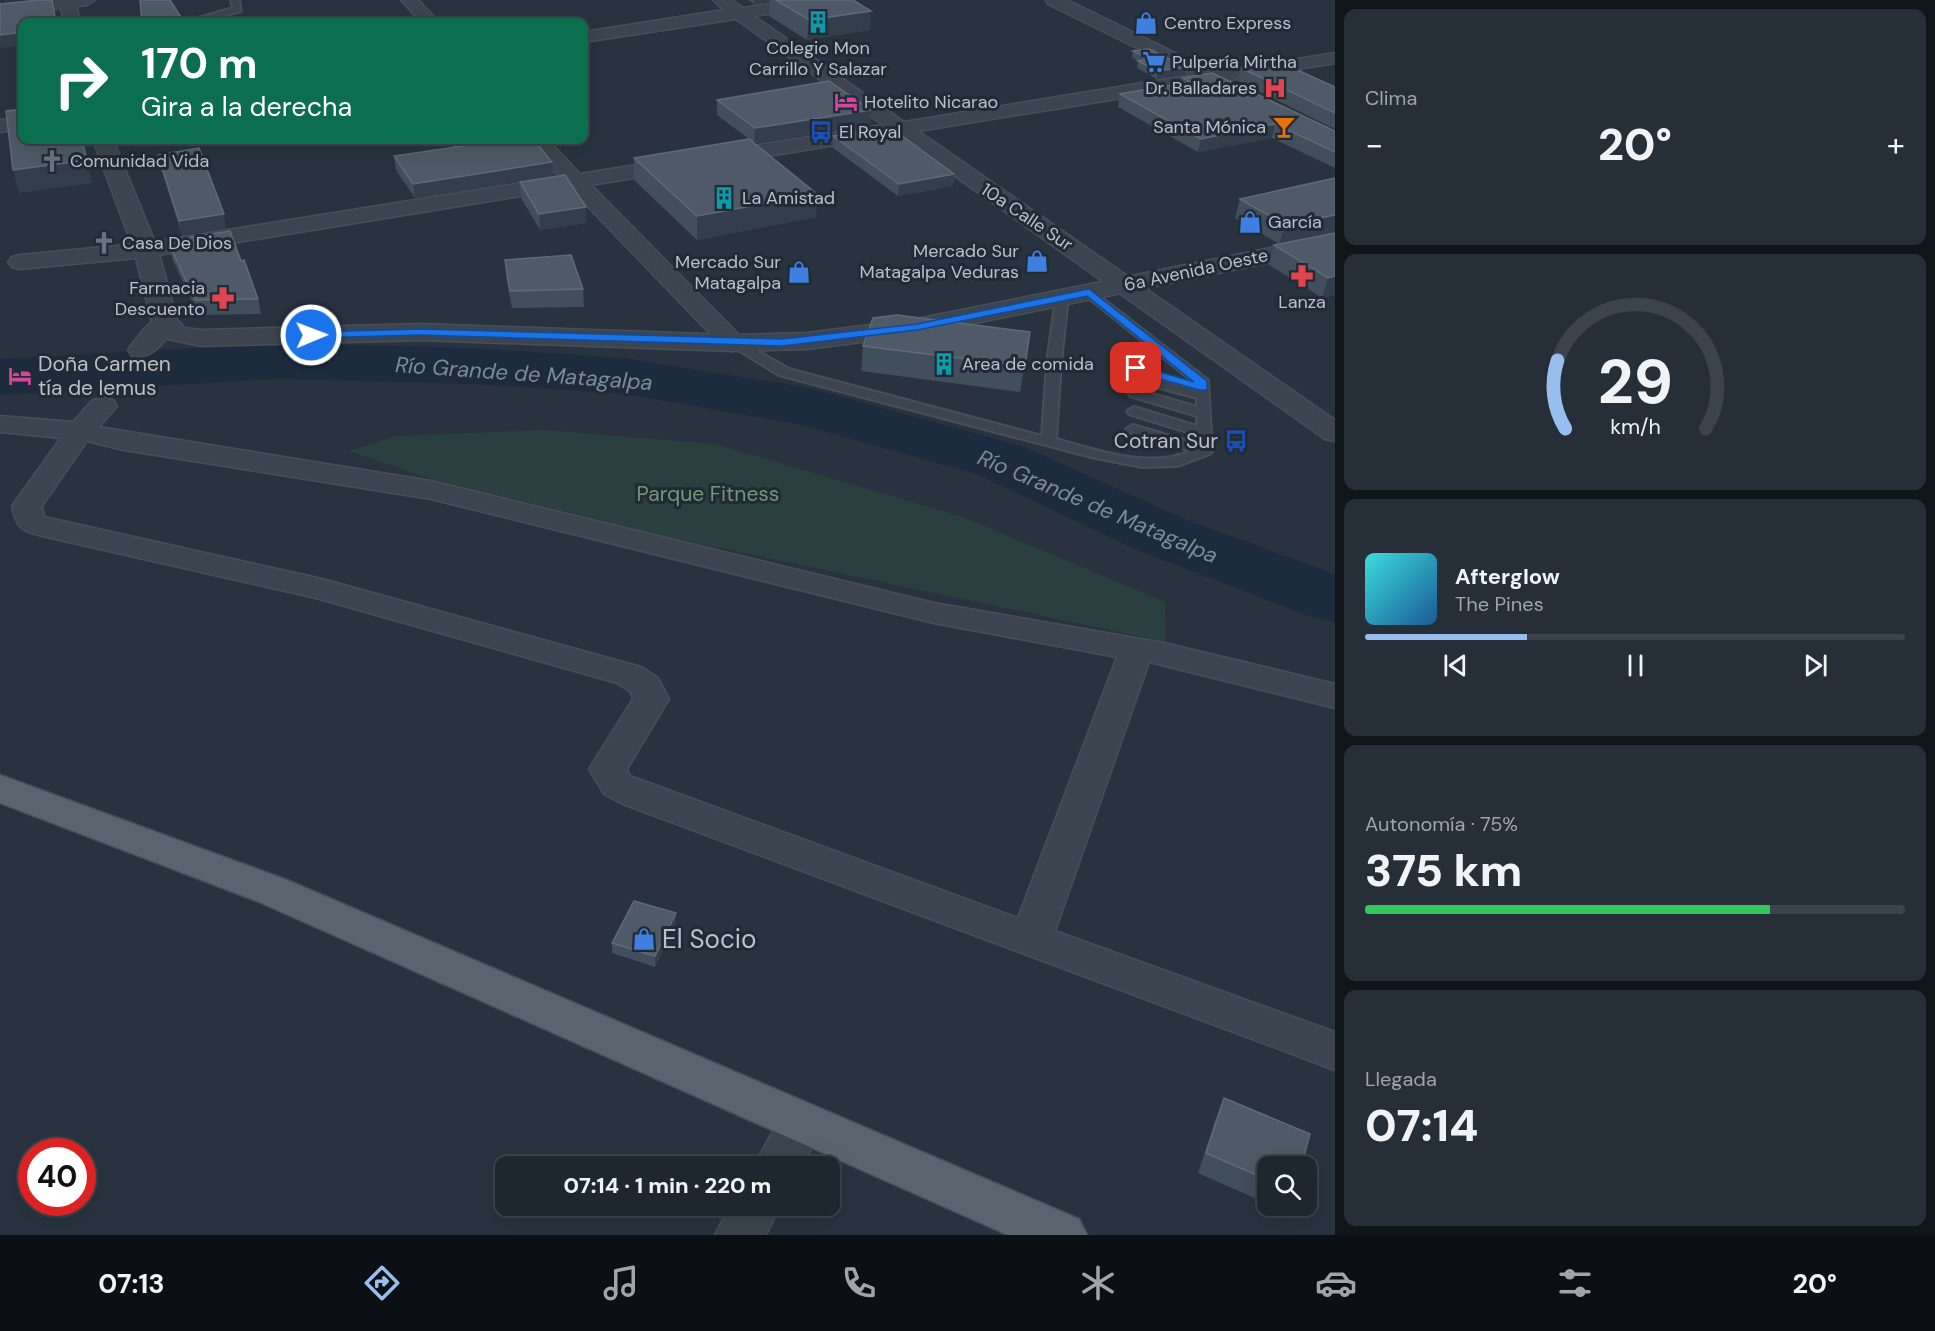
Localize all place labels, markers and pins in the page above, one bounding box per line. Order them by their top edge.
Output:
building icon: Colegio Mon Carrillo Y Salazar [805,9,831,35]
shop icon: Centro Express [1133,10,1159,36]
place label: Centro Express [1164,11,1291,35]
place label: Colegio Mon Carrillo Y Salazar [749,36,887,81]
supermarket icon: Pulpería Mirtha [1141,49,1167,75]
place label: Pulpería Mirtha [1172,50,1297,74]
hospital icon: Dr. Balladares [1262,75,1288,101]
place label: Dr. Balladares [1145,76,1257,100]
hotel icon: Hotelito Nicarao [833,89,859,115]
place label: Hotelito Nicarao [864,90,998,114]
bar icon: Santa Mónica [1271,114,1297,140]
place label: Santa Mónica [1153,115,1266,139]
bus stop icon: El Royal [808,119,834,145]
place label: El Royal [839,120,901,144]
church icon: Comunidad Vida [39,148,65,174]
place label: Comunidad Vida [70,149,209,173]
building icon: La Amistad [711,185,737,211]
place label: La Amistad [742,186,835,210]
shop icon: García [1237,209,1263,235]
place label: García [1268,210,1322,234]
church icon: Casa De Dios [91,230,117,256]
place label: Casa De Dios [122,231,232,255]
place label: Mercado Sur Matagalpa Veduras [860,239,1019,284]
shop icon: Mercado Sur Matagalpa Veduras [1024,248,1050,274]
place label: Mercado Sur Matagalpa [675,250,781,295]
shop icon: Mercado Sur Matagalpa [786,259,812,285]
pharmacy icon: Lanza [1289,263,1315,289]
place label: Farmacia Descuento [115,276,205,321]
pharmacy icon: Farmacia Descuento [210,285,236,311]
place label: Lanza [1278,290,1326,314]
pin [1110,342,1161,393]
place label: Doña Carmen tía de lemus [38,350,171,402]
building icon: Area de comida [931,351,957,377]
place label: Area de comida [962,352,1094,376]
hotel icon: Doña Carmen tía de lemus [7,363,33,389]
place label: Cotran Sur [1114,427,1218,455]
bus stop icon: Cotran Sur [1223,428,1249,454]
place label: El Socio [662,922,756,956]
shop icon: El Socio [631,926,657,952]

